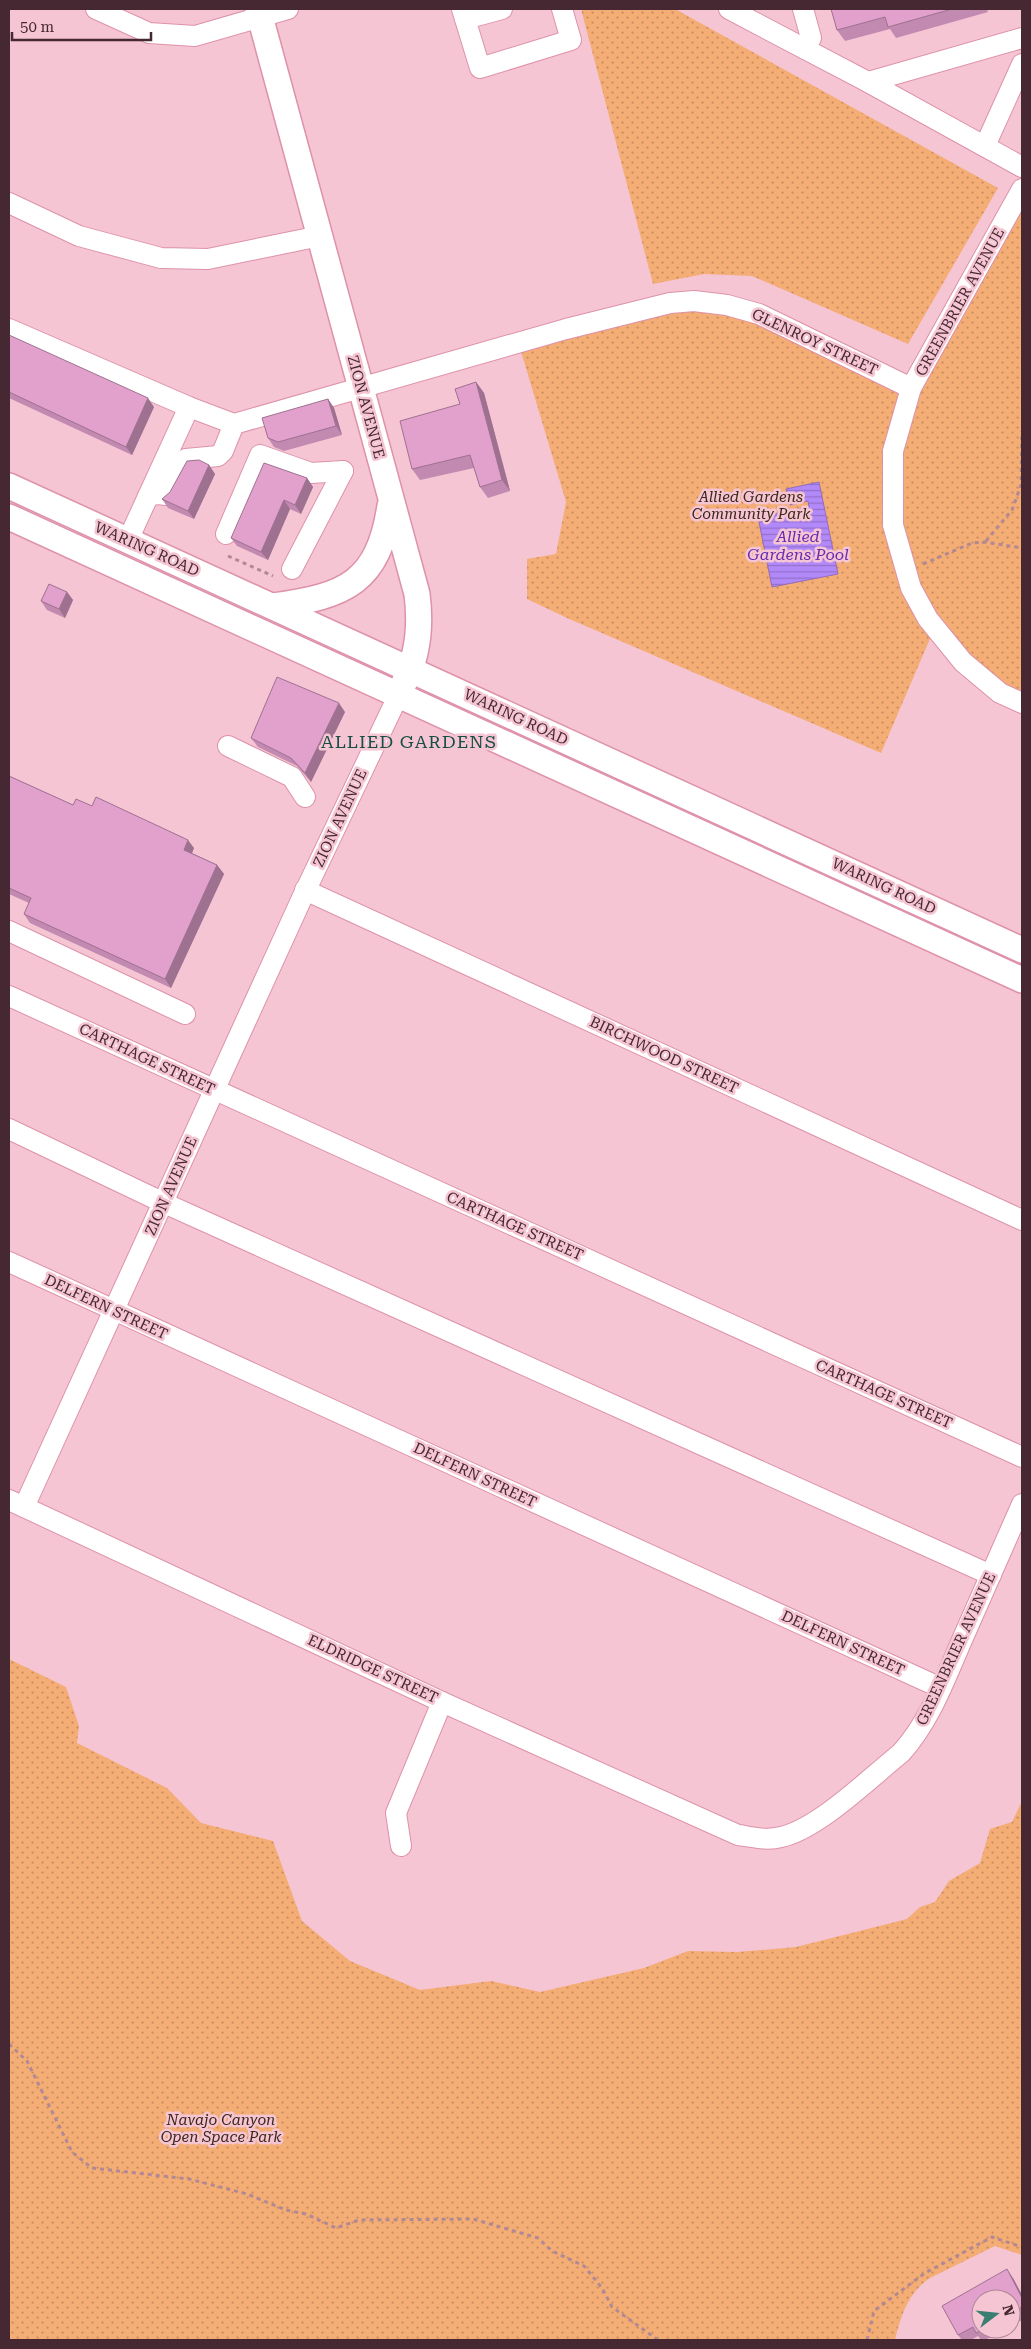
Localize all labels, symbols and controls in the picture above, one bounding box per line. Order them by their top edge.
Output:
scale bar [12,10,151,42]
text: 50 m [20,18,55,36]
street label: GREENBRIER AVENUE [912,225,1008,379]
street label: GLENROY STREET [749,305,881,379]
street label: ZION AVENUE [344,353,388,461]
park label: Allied Gardens Community Park [692,488,811,523]
street label: WARING ROAD [92,518,202,580]
water label: Allied Gardens Pool [747,527,849,564]
street label: WARING ROAD [461,685,571,749]
district label: ALLIED GARDENS [321,731,497,752]
street label: ZION AVENUE [309,766,371,870]
street label: WARING ROAD [829,854,939,918]
street label: BIRCHWOOD STREET [587,1013,741,1097]
street label: CARTHAGE STREET [76,1020,218,1098]
street label: ZION AVENUE [141,1134,201,1238]
street label: CARTHAGE STREET [444,1188,586,1264]
street label: DELFERN STREET [41,1271,171,1343]
street label: CARTHAGE STREET [813,1356,955,1432]
street label: DELFERN STREET [410,1439,540,1511]
street label: GREENBRIER AVENUE [913,1570,999,1728]
street label: DELFERN STREET [778,1607,908,1679]
street label: ELDRIDGE STREET [305,1631,441,1707]
park label: Navajo Canyon Open Space Park [161,2111,282,2146]
north arrow [971,2289,1021,2339]
text: N [999,2303,1018,2318]

